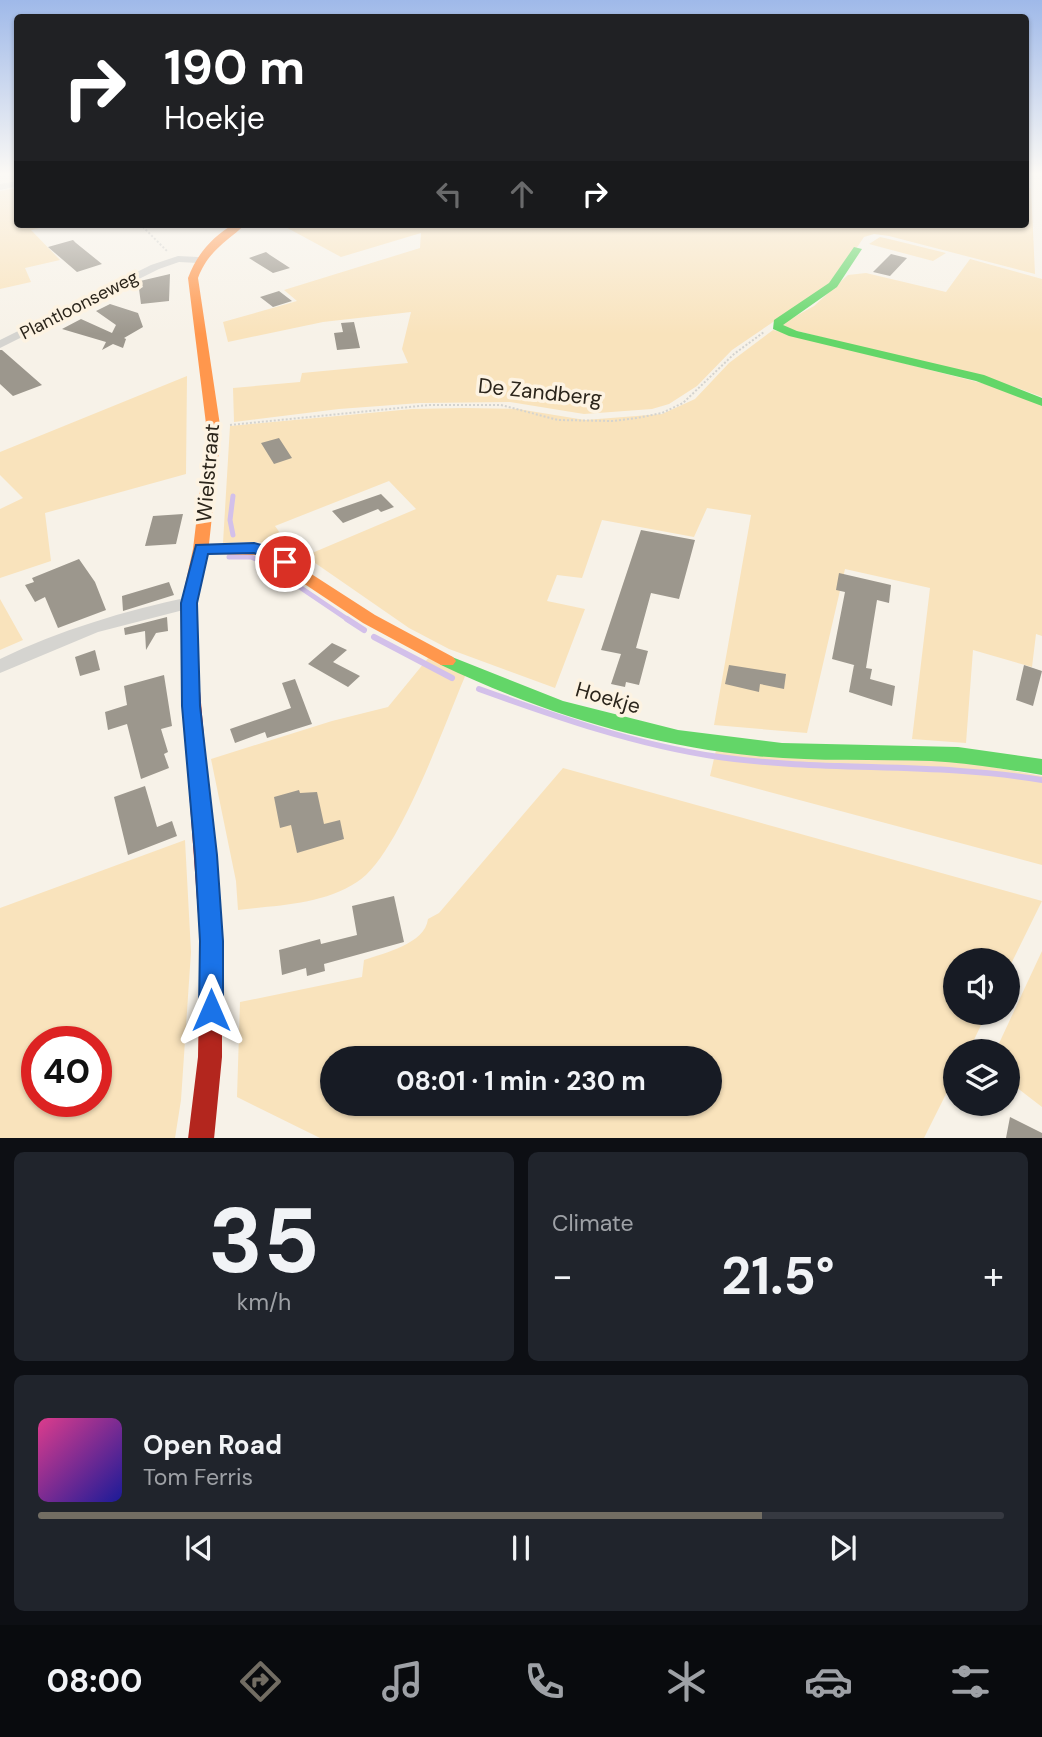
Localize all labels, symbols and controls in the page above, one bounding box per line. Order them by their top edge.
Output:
text: 190 m [164,35,305,99]
icon: right [49,42,140,133]
text: Hoekje [164,97,265,139]
icon: left [430,175,468,213]
icon: ahead [503,175,541,213]
icon: right [576,175,614,213]
street label: Plantloonseweg [16,265,142,345]
street label: De Zandberg [477,372,604,412]
street label: Wielstraat [190,423,226,523]
pin [255,532,315,592]
icon: arrive [266,543,304,581]
street label: Hoekje [572,675,644,721]
map controls [943,948,1020,1116]
button: sound [943,948,1020,1025]
position arrow [174,973,248,1047]
speed limit sign: 40 [21,1026,112,1117]
button: layers [943,1039,1020,1116]
text: 08:01 · 1 min · 230 m [396,1064,646,1098]
text: 35 [208,1182,320,1300]
text: Climate [552,1208,634,1238]
text: 21.5° [721,1242,835,1310]
text: − [552,1251,573,1301]
text: + [983,1251,1004,1301]
text: km/h [237,1287,291,1317]
text: Open Road [143,1428,282,1462]
text: Tom Ferris [143,1462,253,1492]
icon: previous [180,1529,218,1567]
icon: pause [502,1529,540,1567]
icon: next [824,1529,862,1567]
icon: directions [236,1657,285,1706]
icon: music [378,1657,427,1706]
icon: phone [520,1657,569,1706]
icon: climate [662,1657,711,1706]
icon: car [804,1657,853,1706]
icon: filters [946,1657,995,1706]
text: 08:00 [47,1660,143,1702]

